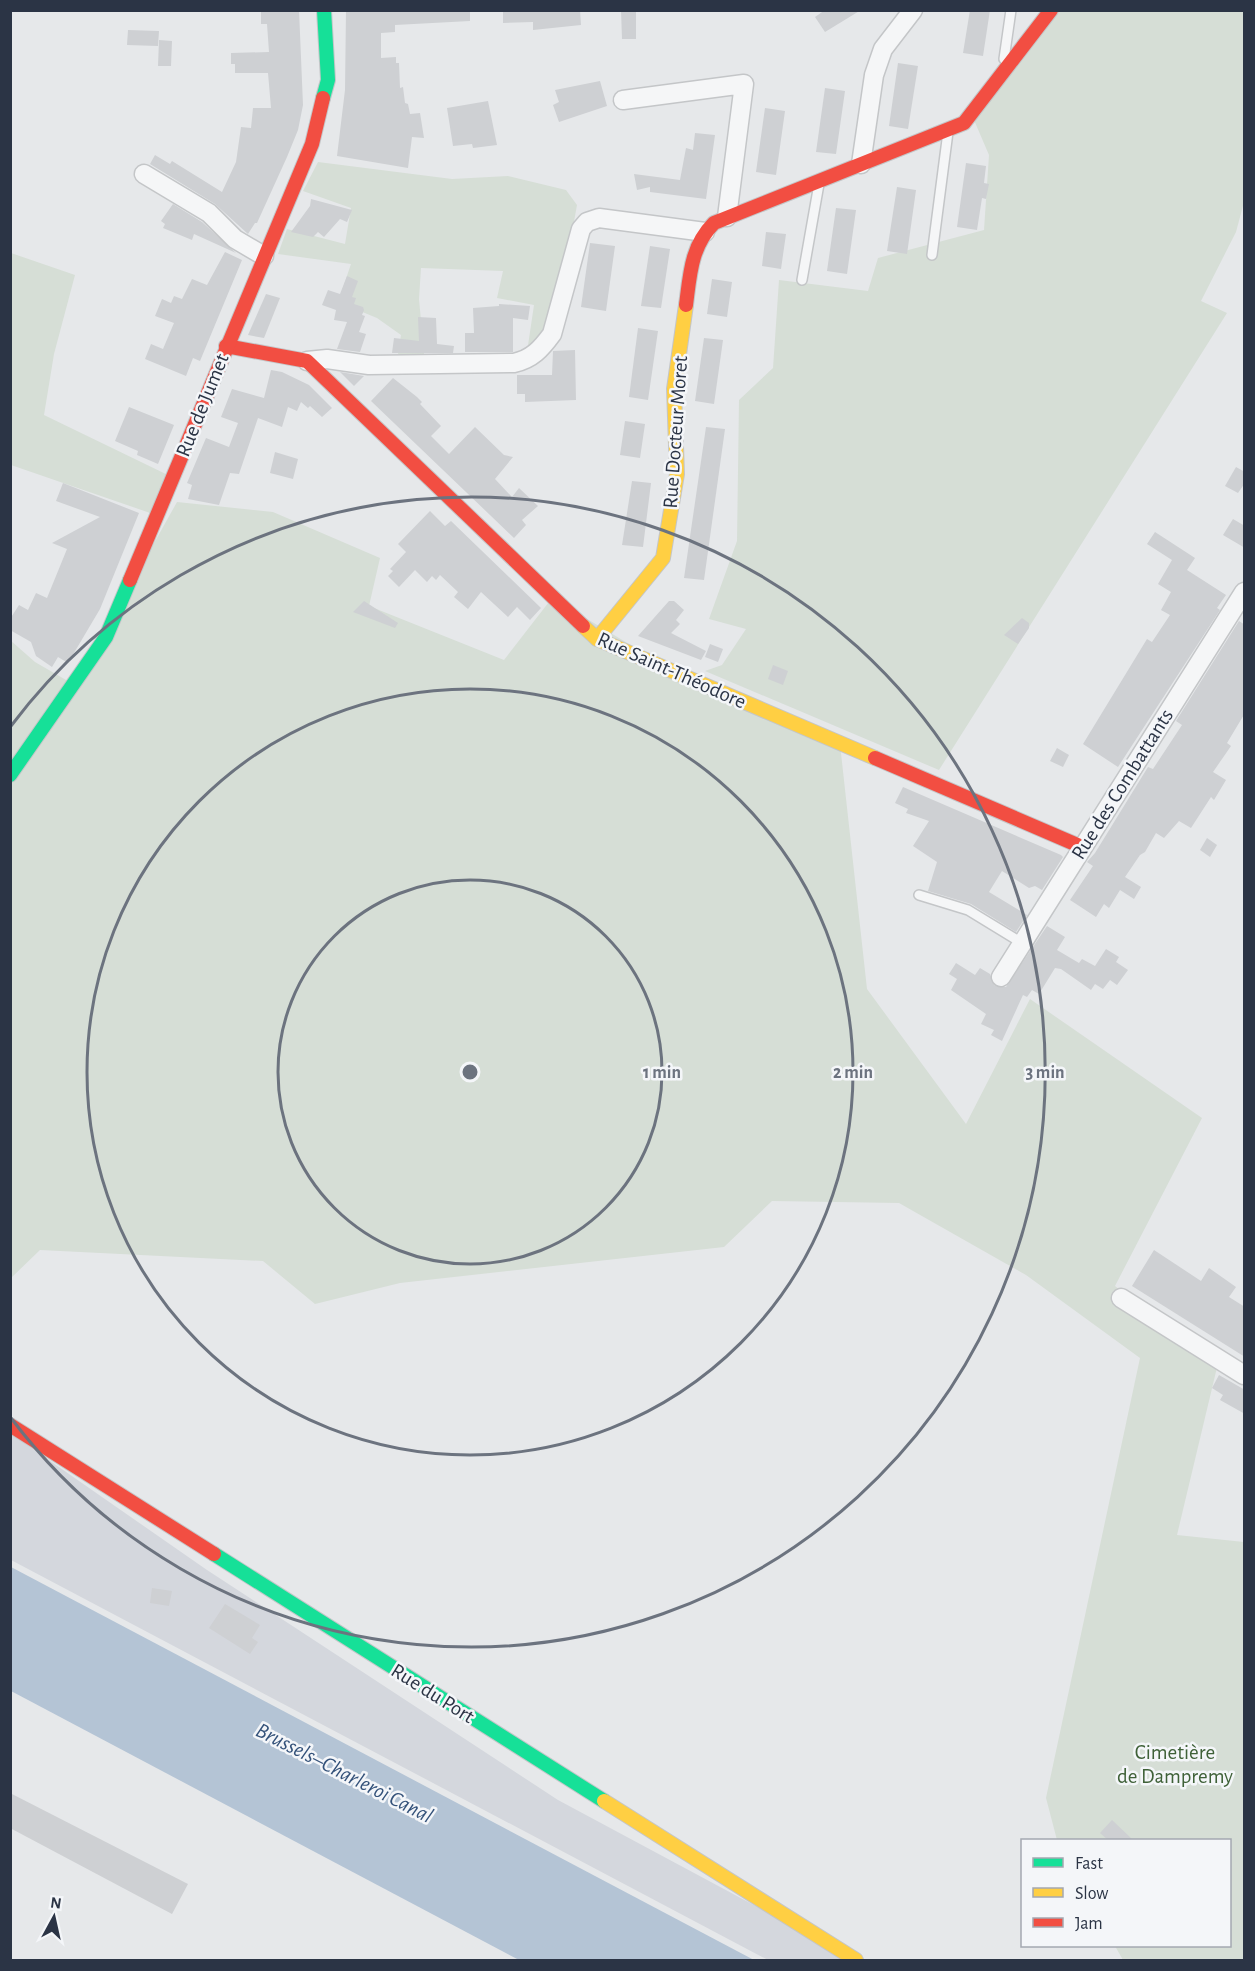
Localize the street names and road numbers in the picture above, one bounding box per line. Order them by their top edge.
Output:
street label: Rue de Jumet [172,350,233,460]
street label: Rue Docteur Moret [660,355,691,509]
street label: Rue Saint-Théodore [594,628,749,713]
street label: Rue des Combattants [1068,705,1177,863]
street label: Rue du Port [387,1660,478,1727]

